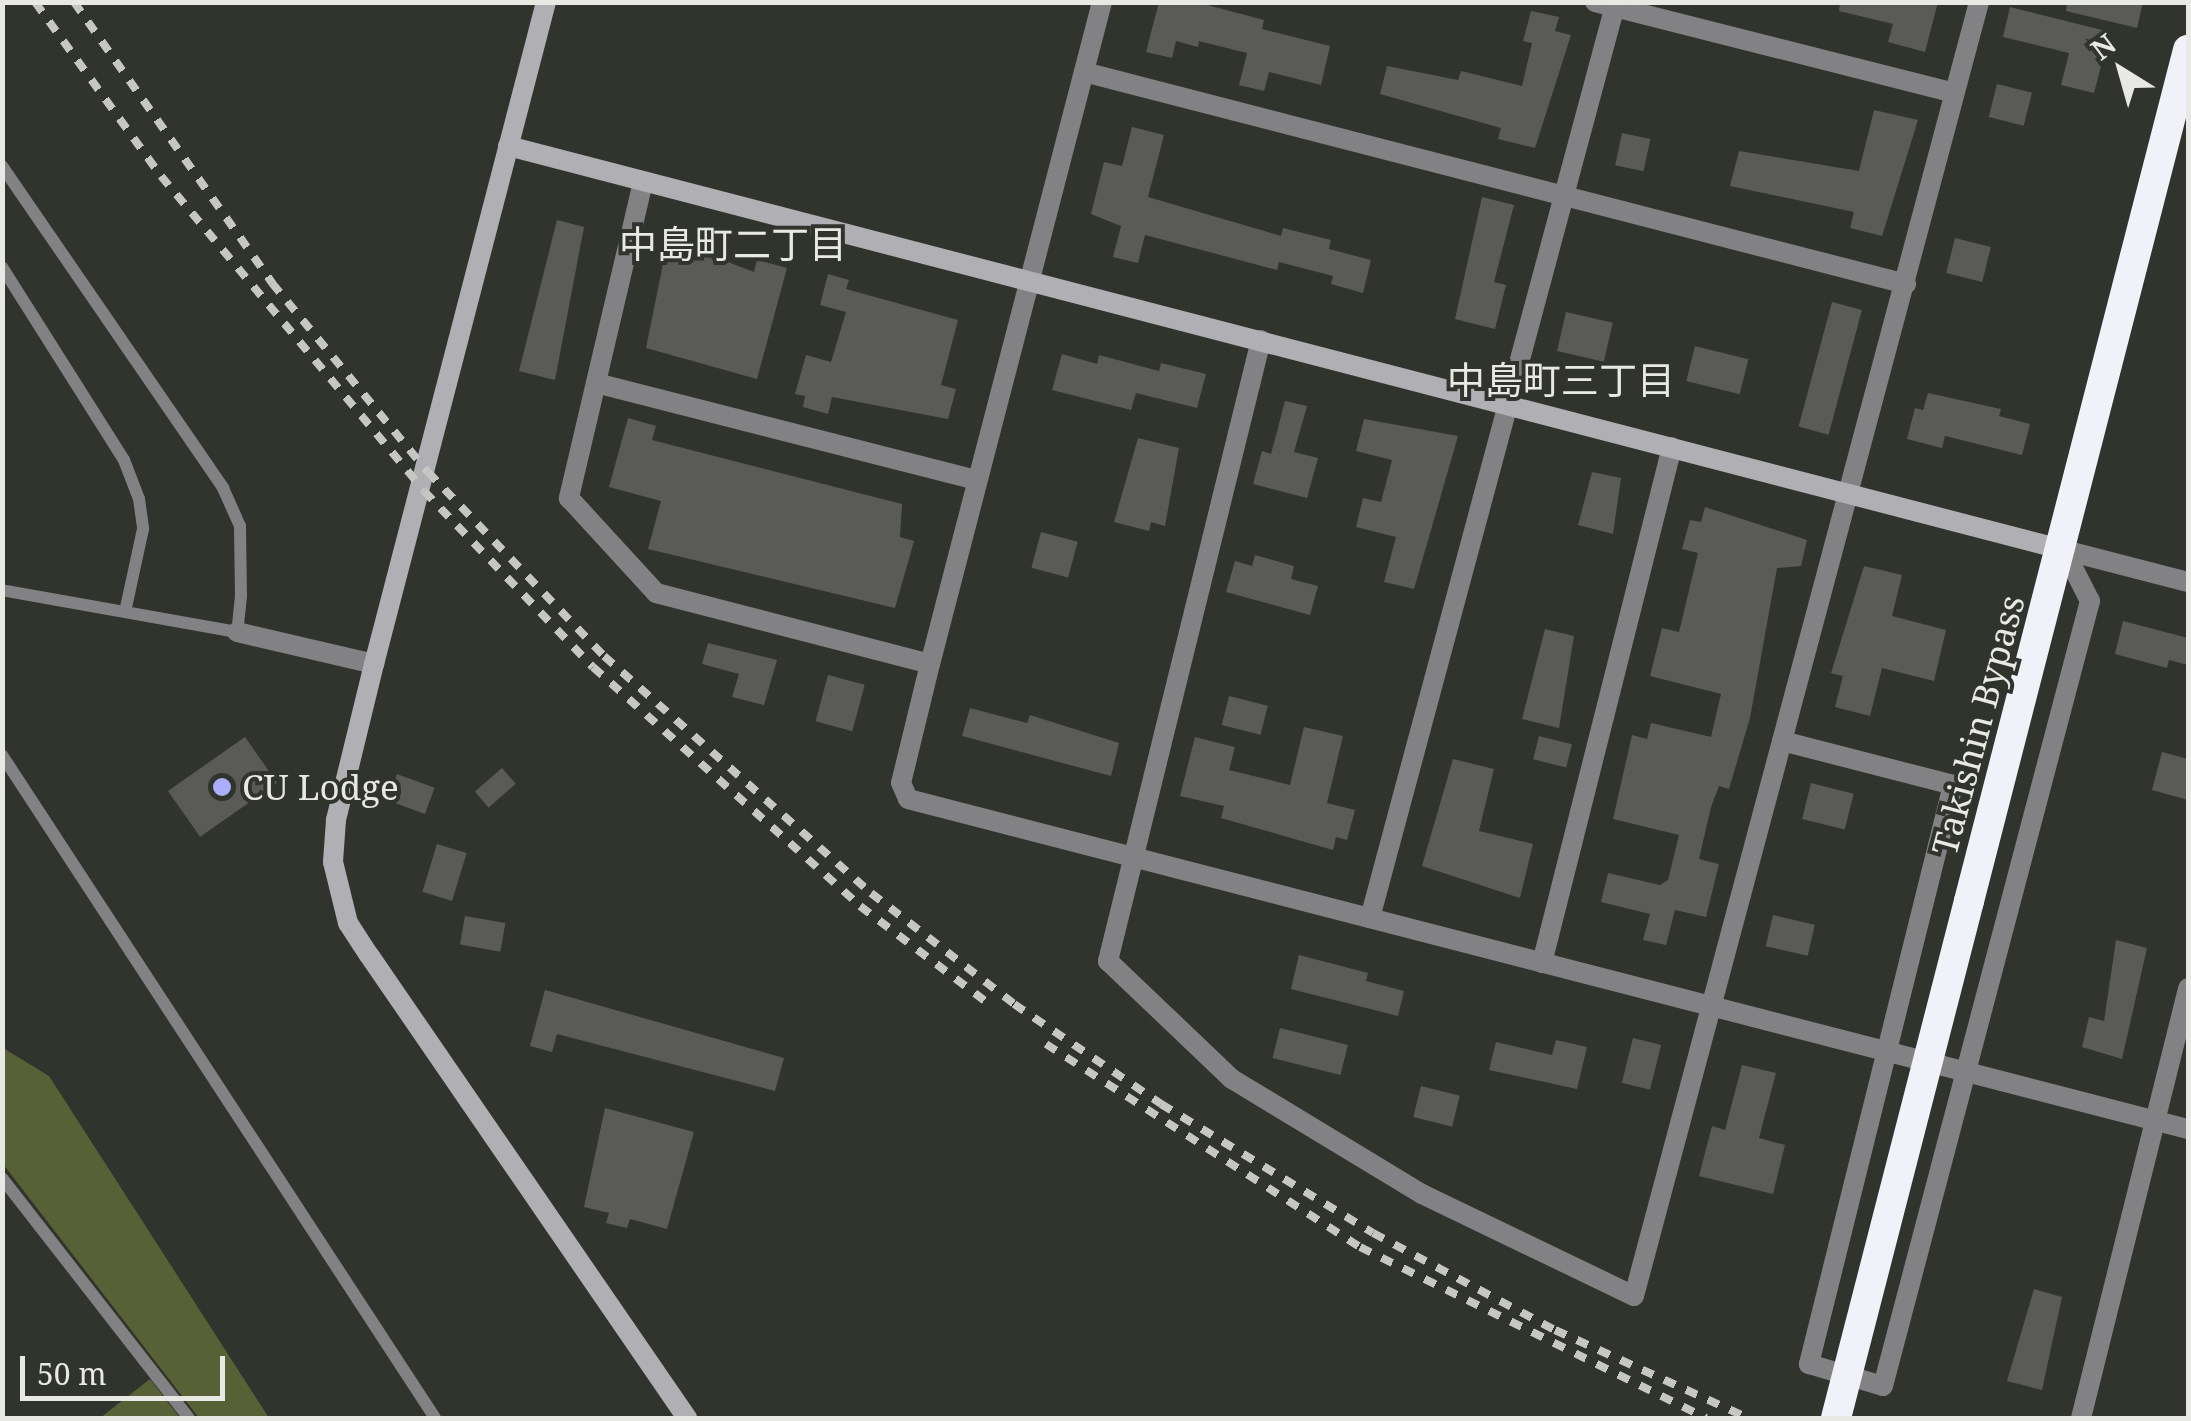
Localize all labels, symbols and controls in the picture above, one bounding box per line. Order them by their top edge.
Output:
north arrow [2071,20,2171,120]
text: N [2083,24,2123,68]
district label: 中島町二丁目 [619,221,847,267]
district label: 中島町三丁目 [1447,357,1675,403]
street label: Takishin Bypass [1923,590,2033,860]
place label: CU Lodge [242,766,399,808]
marker: CU Lodge [211,776,233,798]
scale bar [25,1336,230,1398]
text: 50 m [37,1353,107,1394]

